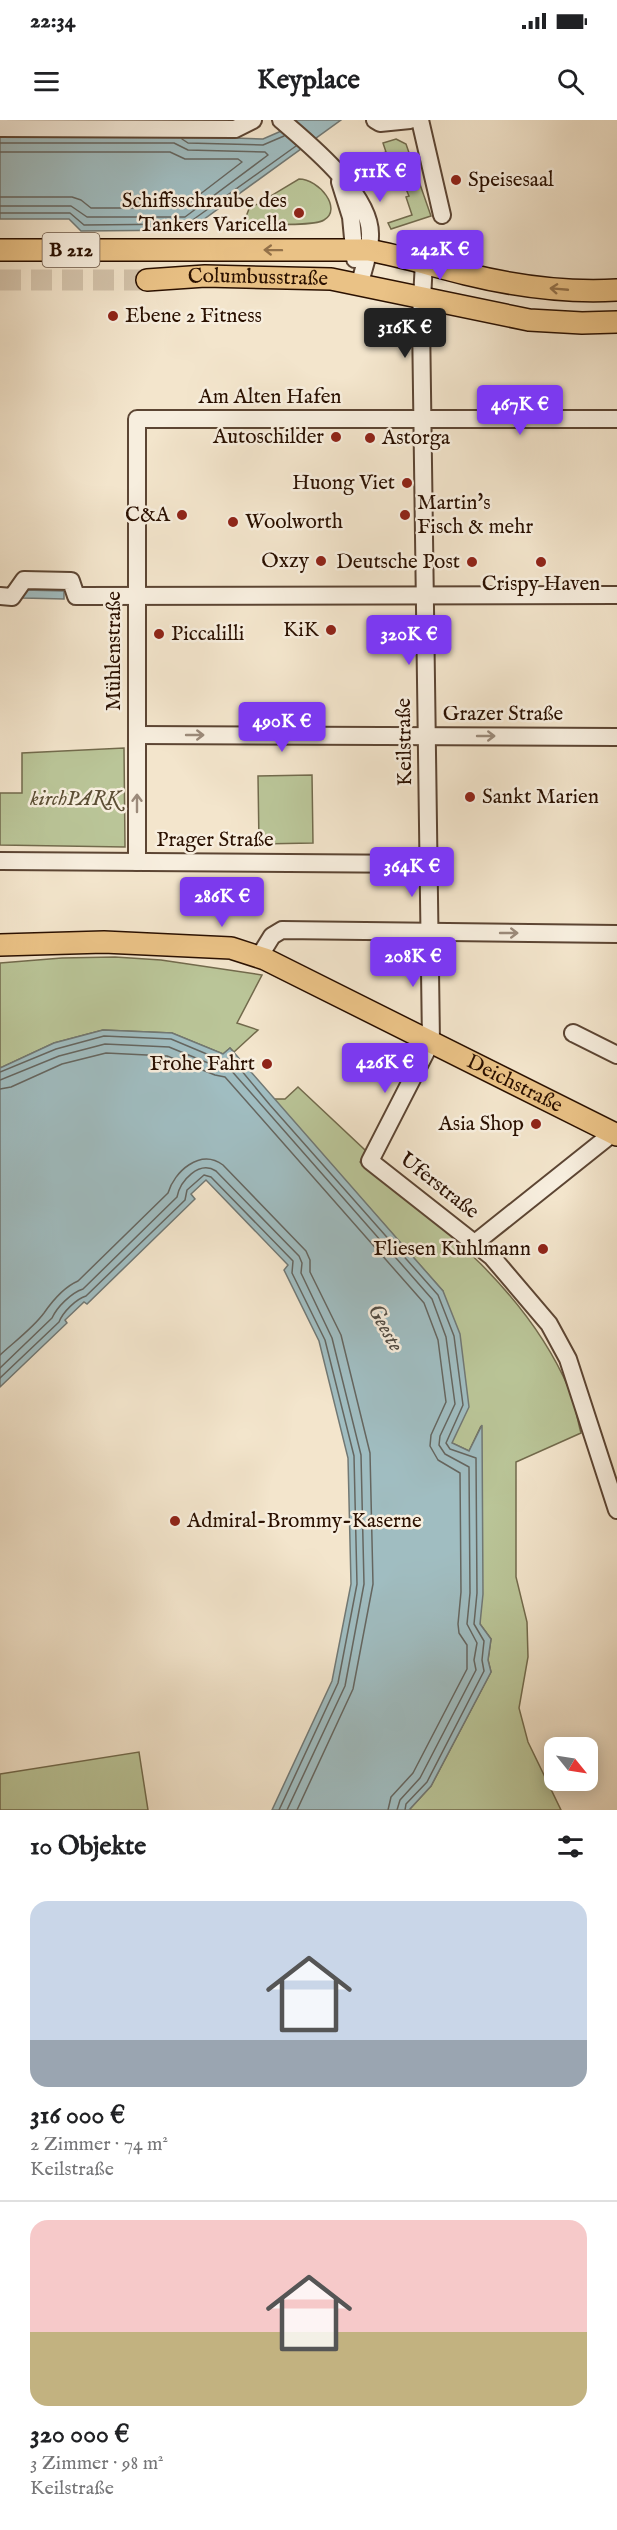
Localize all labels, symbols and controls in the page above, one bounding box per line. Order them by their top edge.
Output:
text: 22:34 [30,7,75,35]
text: Keyplace [257,64,360,98]
icon: menu [30,65,63,98]
icon: search [554,65,587,98]
pin: 511K € [331,152,429,203]
text: 511K € [354,159,406,184]
place label: Speisesaal [468,167,554,194]
marker: Speisesaal [449,173,463,187]
place label: Schiffsschraube des Tankers Varicella [122,188,288,239]
marker: Schiffsschraube des Tankers Varicella [292,206,306,220]
pin: 242K € [391,230,489,281]
road number: B 212 [42,233,100,267]
text: 242K € [410,237,470,262]
one-way arrow [263,244,283,256]
street label: Columbusstraße [187,262,329,292]
one-way arrow [549,283,569,294]
place label: Ebene 2 Fitness [125,303,262,330]
pin: 316K € [356,308,454,359]
marker: Ebene 2 Fitness [106,309,120,323]
text: 316K € [378,315,432,340]
street label: Am Alten Hafen [197,384,342,411]
pin: 467K € [471,385,569,436]
text: 467K € [491,392,549,417]
place label: Autoschilder [212,424,324,451]
place label: Astorga [381,425,451,452]
marker: Autoschilder [329,430,343,444]
marker: Astorga [363,431,377,445]
place label: Huong Viet [292,470,395,497]
marker: Huong Viet [400,476,414,490]
place label: Martin's Fisch & mehr [417,490,533,541]
place label: C&A [125,502,171,529]
marker: C&A [175,508,189,522]
marker: Martin's Fisch & mehr [398,508,412,522]
place label: Woolworth [245,509,343,536]
marker: Woolworth [226,515,240,529]
place label: Oxzy [261,548,310,575]
place label: Deutsche Post [336,549,460,576]
marker: Oxzy [314,554,328,568]
marker: Deutsche Post [465,555,479,569]
marker: Crispy Haven [534,555,548,569]
place label: Crispy Haven [482,571,600,598]
street label: Mühlenstraße [101,591,128,711]
pin: 320K € [360,615,458,666]
place label: KiK [283,617,320,644]
place label: Piccalilli [171,621,244,648]
text: 320K € [380,622,438,647]
marker: KiK [324,623,338,637]
marker: Piccalilli [152,627,166,641]
street label: Keilstraße [391,697,419,786]
street label: Grazer Straße [443,701,564,728]
pin: 490K € [233,702,331,753]
text: 490K € [253,709,311,734]
one-way arrow [185,729,205,741]
one-way arrow [476,730,496,742]
place label: Sankt Marien [482,784,599,811]
park label: kirchPARK [29,786,125,813]
marker: Sankt Marien [463,790,477,804]
one-way arrow [131,794,143,814]
street label: Prager Straße [156,827,274,854]
pin: 364K € [363,847,461,898]
text: 364K € [384,854,440,879]
pin: 286K € [173,877,271,928]
text: 286K € [194,884,250,909]
one-way arrow [499,927,519,939]
pin: 208K € [364,937,462,988]
text: 208K € [384,944,442,969]
pin: 426K € [336,1043,434,1094]
street label: Deichstraße [462,1048,568,1119]
text: 426K € [356,1050,414,1075]
place label: Frohe Fahrt [149,1051,255,1078]
marker: Frohe Fahrt [260,1057,274,1071]
place label: Asia Shop [438,1111,524,1138]
marker: Asia Shop [529,1117,543,1131]
street label: Uferstraße [394,1146,485,1226]
place label: Fliesen Kuhlmann [373,1236,531,1263]
marker: Fliesen Kuhlmann [536,1242,550,1256]
water label: Geeste [361,1299,410,1357]
place label: Admiral-Brommy-Kaserne [186,1508,422,1535]
marker: Admiral-Brommy-Kaserne [168,1514,182,1528]
north arrow [544,1737,598,1791]
map controls [544,1737,598,1791]
text: 10 Objekte [30,1830,146,1863]
icon: filters [554,1830,587,1863]
icon: home [255,1940,363,2048]
text: 316 000 € [30,2099,125,2132]
text: 2 Zimmer · 74 m² [30,2132,168,2157]
text: Keilstraße [30,2157,114,2182]
icon: home [255,2259,363,2367]
text: 320 000 € [30,2418,130,2451]
text: 3 Zimmer · 98 m² [30,2451,164,2476]
text: Keilstraße [30,2476,114,2501]

